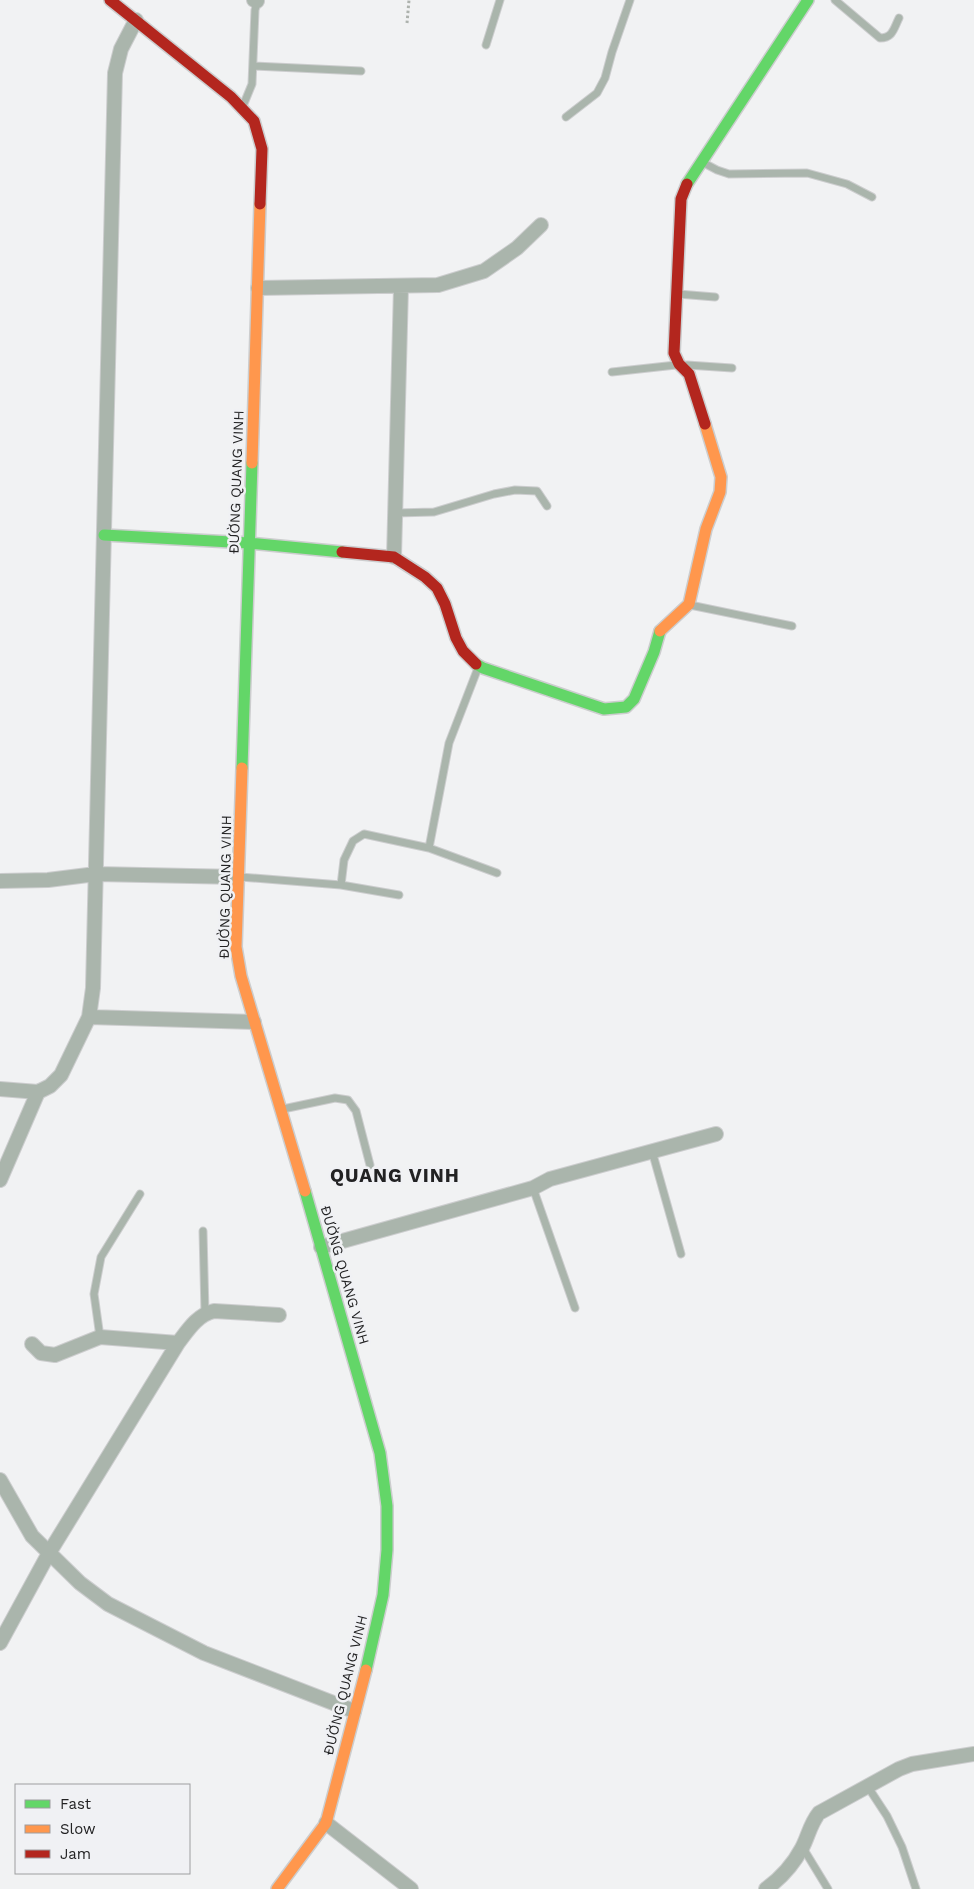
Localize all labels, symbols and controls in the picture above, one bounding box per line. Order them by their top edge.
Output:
street label: ĐƯỜNG QUANG VINH [225,410,247,554]
street label: ĐƯỜNG QUANG VINH [216,815,234,959]
district label: QUANG VINH [330,1164,460,1187]
street label: ĐƯỜNG QUANG VINH [318,1204,372,1346]
street label: ĐƯỜNG QUANG VINH [320,1613,370,1757]
legend [15,1784,190,1874]
text: Fast [60,1795,92,1813]
text: Slow [60,1820,96,1838]
text: Jam [60,1845,91,1863]

